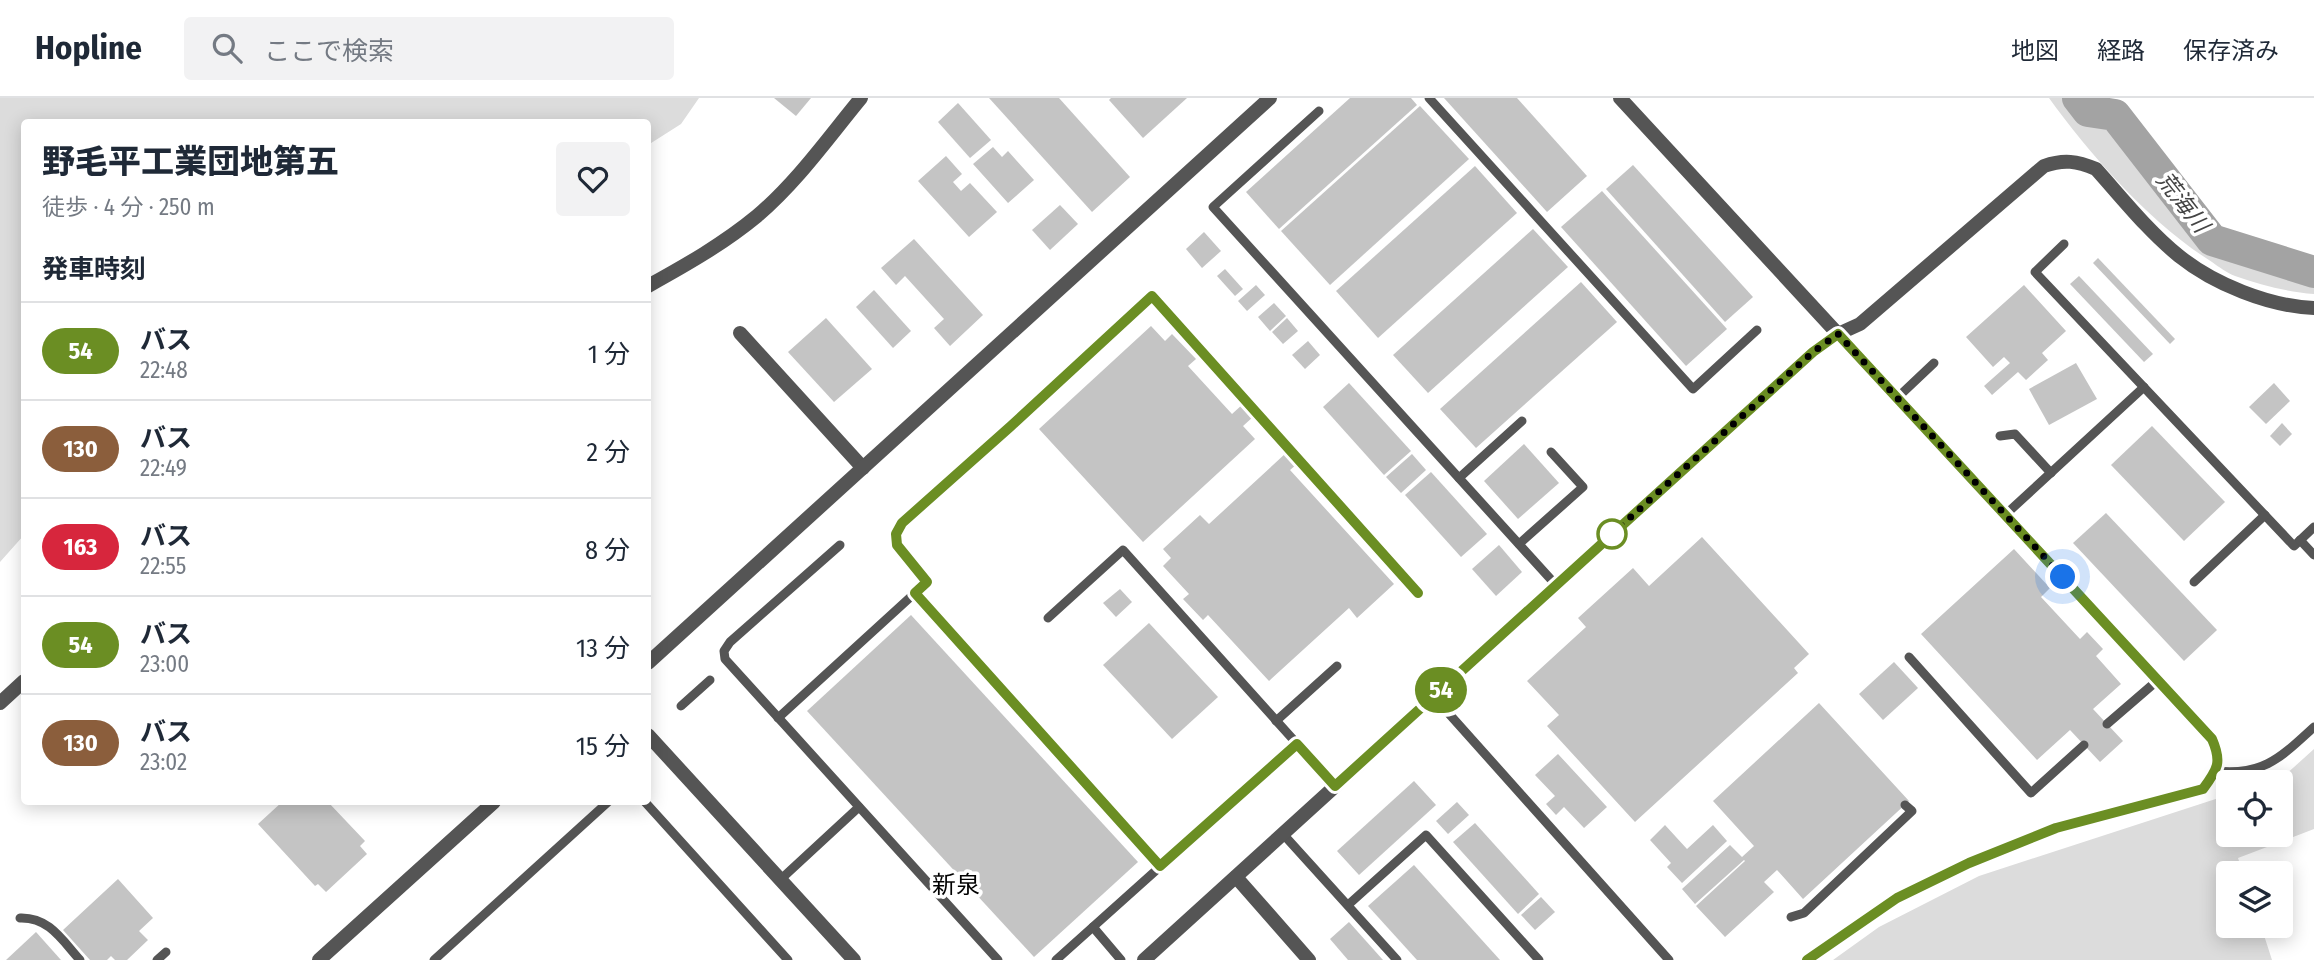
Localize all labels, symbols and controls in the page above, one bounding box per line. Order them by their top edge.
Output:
search box [184,17,674,80]
text: Hopline [35,28,142,68]
icon: search [208,29,246,67]
text: ここで検索 [264,36,394,67]
text: 地図 [2011,37,2059,65]
text: 経路 [2097,37,2145,65]
text: 保存済み [2183,37,2279,65]
text: 野毛平工業団地第五 [42,142,339,182]
button: heart [556,142,630,216]
water label: 荒海川 [2151,166,2217,240]
text: 徒歩 · 4 分 · 250 m [42,193,215,221]
text: 発車時刻 [42,254,146,285]
text: バス [140,325,192,356]
text: 54 [68,337,93,365]
text: 1 分 [588,339,630,370]
text: 22:48 [140,356,188,384]
text: バス [140,423,192,454]
text: 130 [63,435,98,463]
text: 2 分 [586,437,630,468]
text: 22:49 [140,454,187,482]
unlabelled marker [1597,519,1627,549]
text: バス [140,521,192,552]
text: 163 [64,533,97,561]
text: 8 分 [585,535,630,566]
text: 22:55 [140,552,186,580]
your location [2045,559,2080,594]
text: バス [140,619,192,650]
text: 54 [68,631,93,659]
text: 13 分 [576,633,630,664]
text: 23:00 [140,650,189,678]
line badge: 54 [1410,667,1472,713]
text: 54 [1429,676,1453,704]
text: バス [140,717,192,748]
text: 130 [63,729,98,757]
text: 15 分 [576,731,630,762]
text: 23:02 [140,748,187,776]
map controls [2216,770,2293,938]
button: locate [2216,770,2293,847]
button: layers [2216,861,2293,938]
district label: 新泉 [932,871,980,899]

